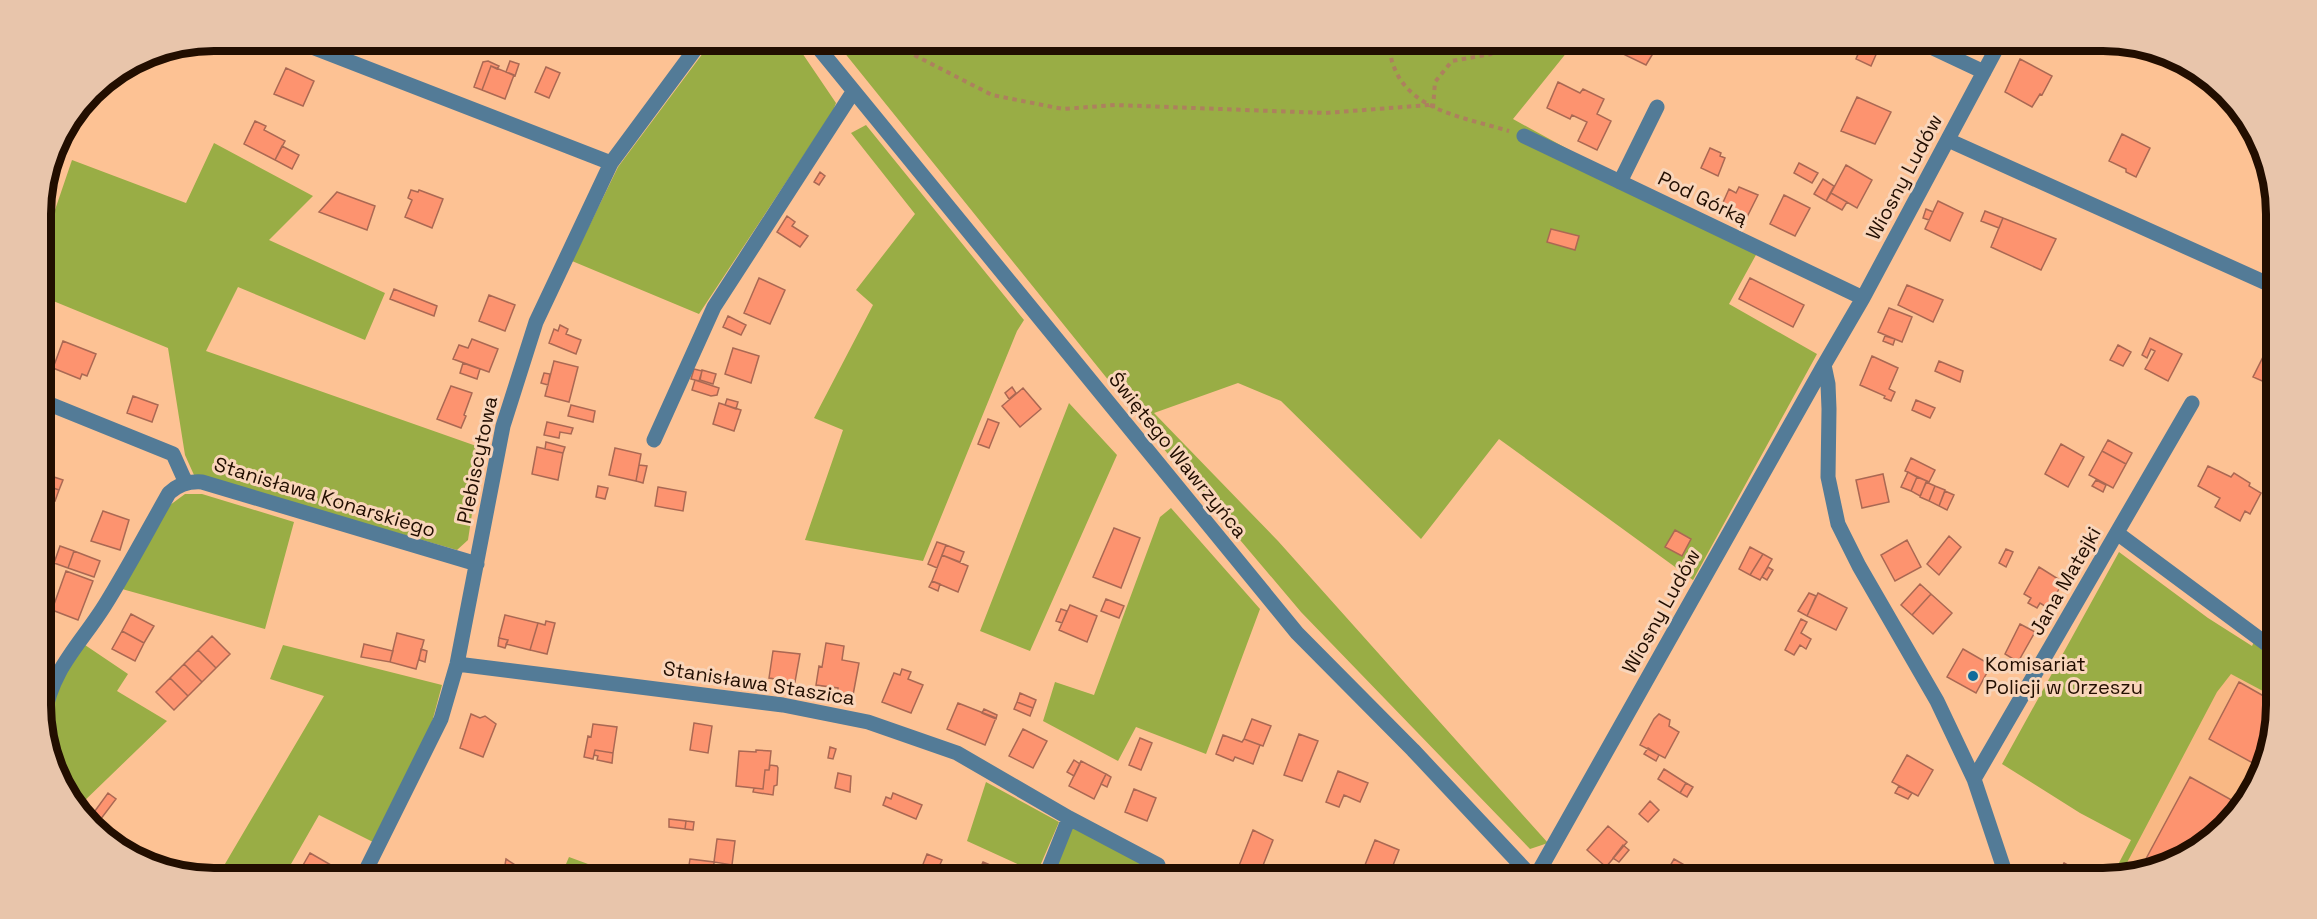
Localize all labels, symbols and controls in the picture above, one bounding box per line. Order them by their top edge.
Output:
street label: Wiosny Ludów [1860,110,1948,244]
street label: Pod Górką [1654,165,1753,231]
street label: Świętego Wawrzyńca [1103,367,1253,543]
street label: Plebiscytowa [451,394,503,526]
street label: Stanisława Konarskiego [211,451,439,543]
street label: Jana Matejki [2023,522,2107,640]
street label: Wiosny Ludów [1616,544,1706,678]
place label: Komisariat Policji w Orzeszu [1985,651,2143,700]
street label: Stanisława Staszica [661,655,857,711]
marker: Komisariat Policji w Orzeszu [1966,669,1980,683]

